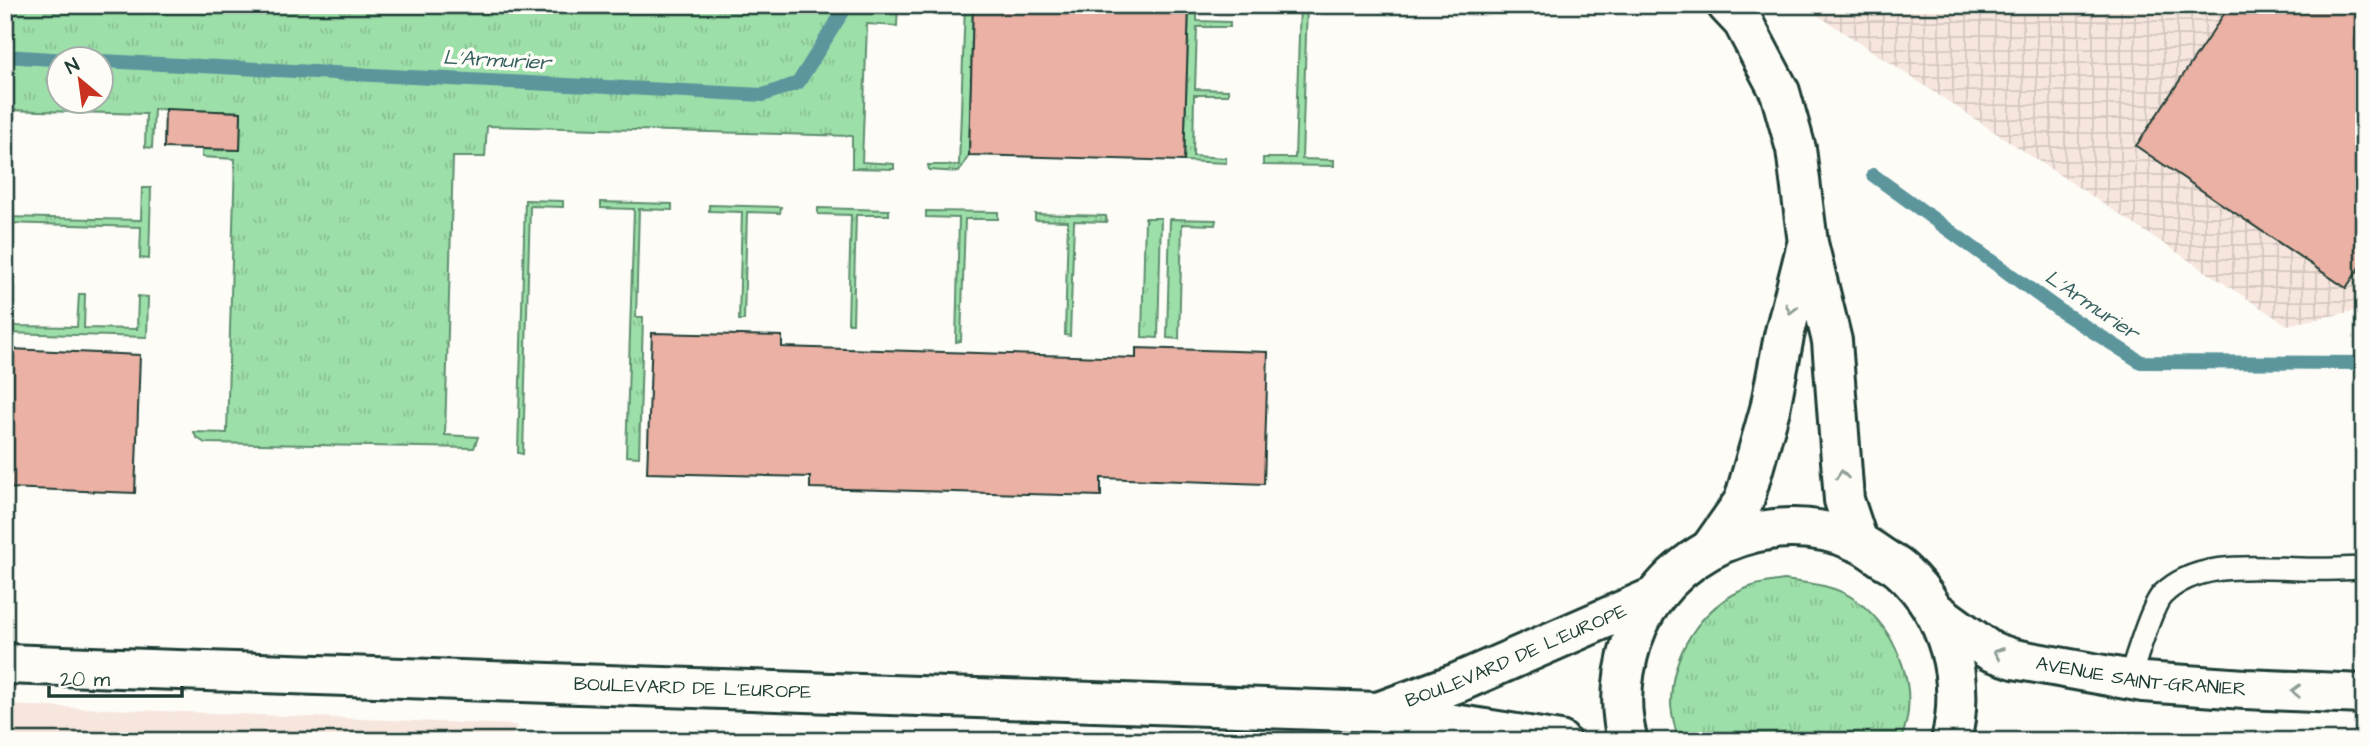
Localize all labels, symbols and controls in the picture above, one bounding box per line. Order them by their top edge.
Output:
water label: L'Armurier [442,43,554,77]
north arrow [46,46,116,116]
text: N [61,52,84,81]
water label: L'Armurier [2039,263,2147,348]
one-way arrow [1785,303,1799,315]
one-way arrow [1835,470,1850,481]
street label: BOULEVARD DE L'EUROPE [1402,597,1631,714]
one-way arrow [1993,647,2005,661]
street label: AVENUE SAINT-GRANIER [2034,650,2247,703]
scale bar [49,655,182,699]
text: 20 m [60,665,111,694]
street label: BOULEVARD DE L'EUROPE [573,670,812,706]
one-way arrow [2290,684,2301,699]

